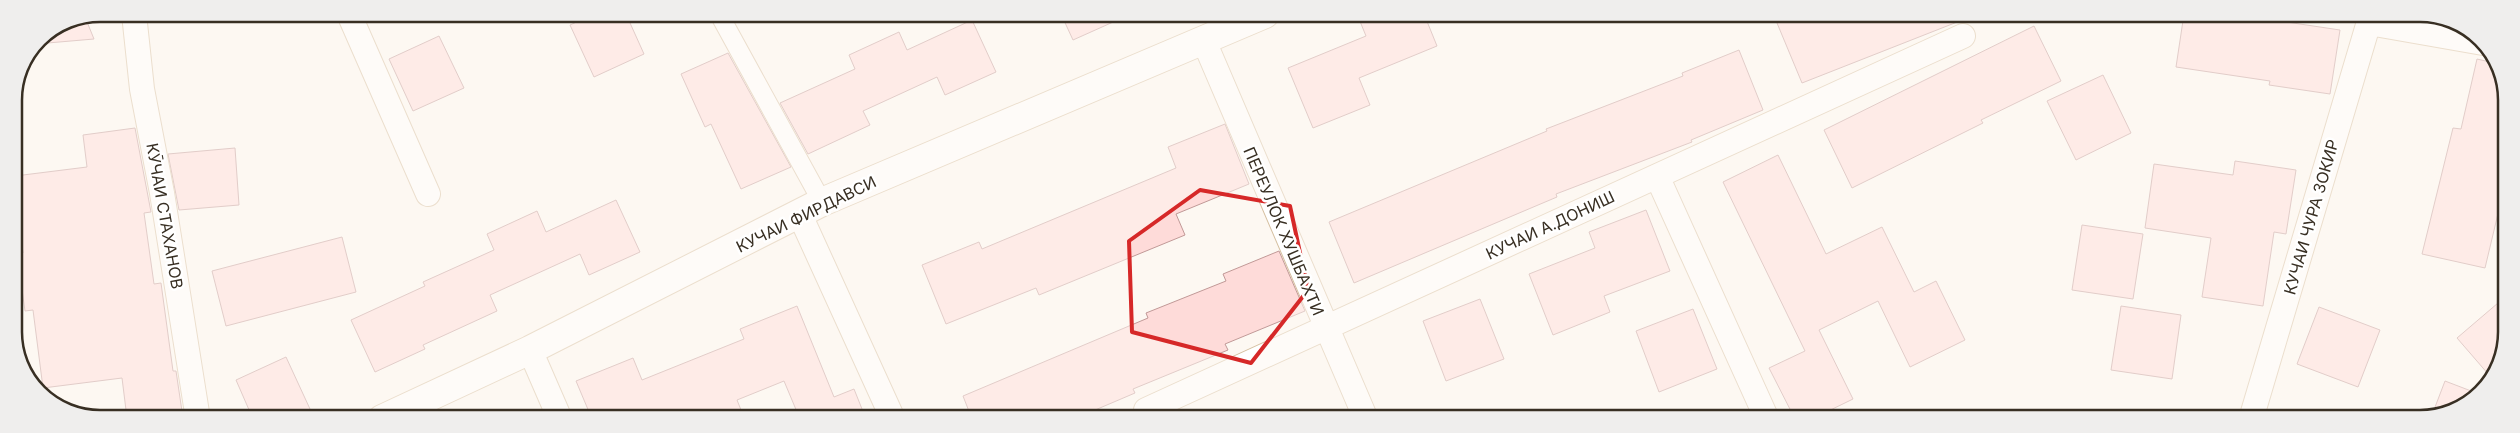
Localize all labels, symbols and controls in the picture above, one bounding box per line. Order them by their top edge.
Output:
street label: КУЧАИ ЧУРА ЗОКИР [2279,137,2343,297]
street label: КӮЧАИ СТАХАНОВ [142,141,188,291]
street label: ПЕРЕУЛОК ХУШБАХТИ [1239,144,1329,318]
street label: КУЧАИ ФИРДАВСИ [733,171,879,257]
street label: КУЧАИ А.ДОНИШ [1482,186,1618,264]

